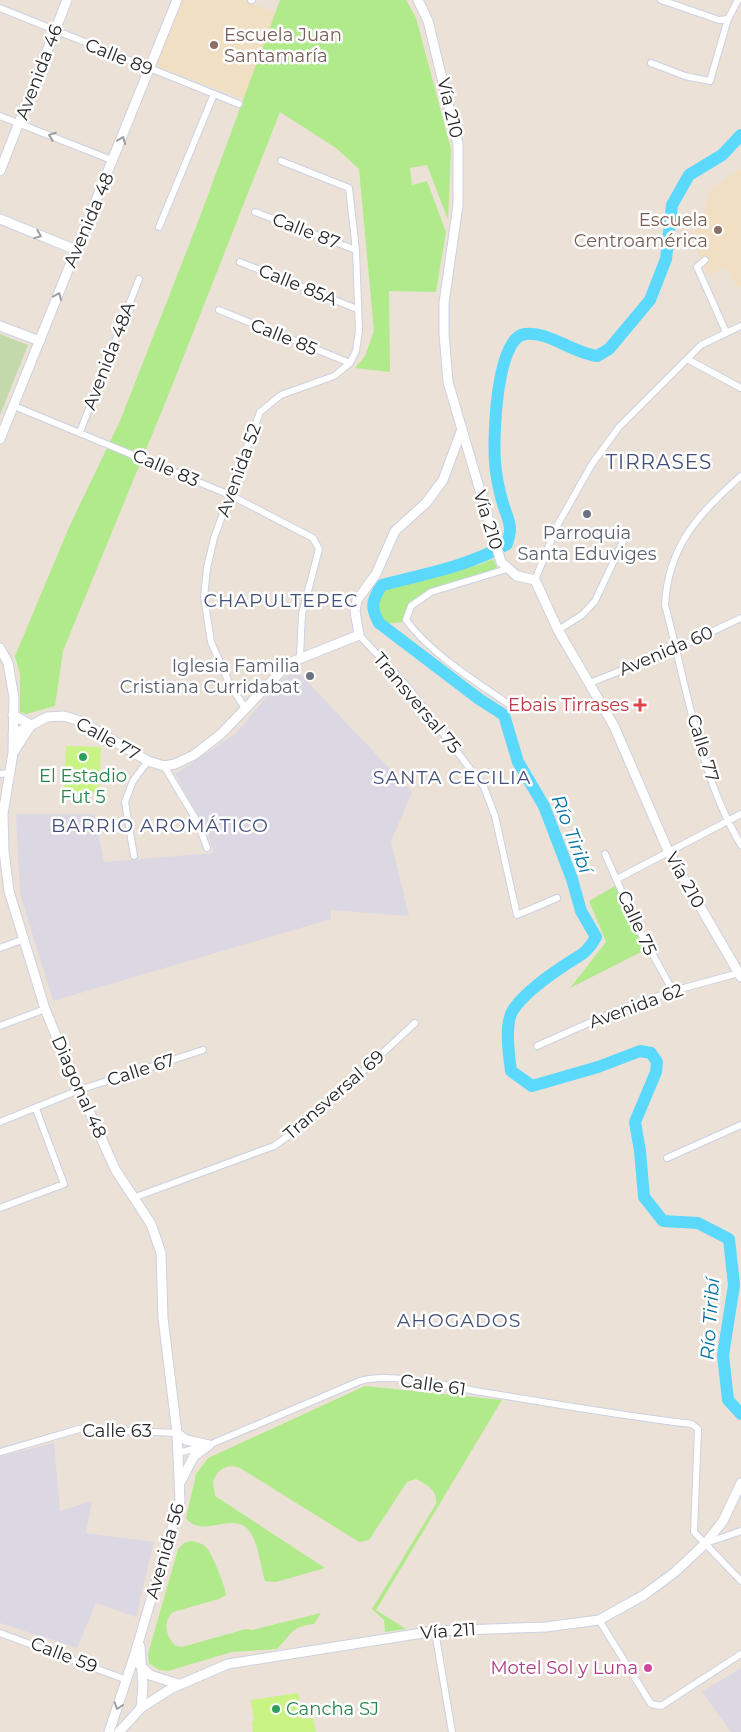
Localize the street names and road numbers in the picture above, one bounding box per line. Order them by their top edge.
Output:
street label: Avenida 46 [11,21,67,123]
street label: Calle 89 [82,34,156,81]
street label: Vía 210 [432,76,468,140]
street label: Avenida 48 [59,169,119,271]
street label: Calle 87 [269,208,343,254]
street label: Calle 85A [255,259,341,311]
street label: Avenida 48A [78,299,140,413]
street label: Calle 85 [247,314,321,360]
street label: Avenida 52 [212,420,266,520]
street label: Calle 83 [129,444,203,492]
street label: Vía 210 [469,488,507,552]
street label: Avenida 60 [616,621,716,681]
street label: Transversal 75 [368,648,466,758]
street label: Calle 77 [682,711,724,785]
street label: Calle 77 [72,712,144,766]
street label: Vía 210 [661,848,709,912]
street label: Calle 75 [612,887,662,959]
street label: Avenida 62 [586,979,686,1033]
street label: Diagonal 48 [47,1032,111,1142]
street label: Transversal 69 [279,1045,389,1145]
street label: Calle 67 [104,1049,178,1091]
street label: Calle 61 [399,1370,467,1400]
street label: Calle 63 [82,1420,152,1442]
street label: Avenida 56 [141,1501,189,1601]
street label: Vía 211 [419,1618,477,1644]
street label: Calle 59 [28,1632,100,1678]

